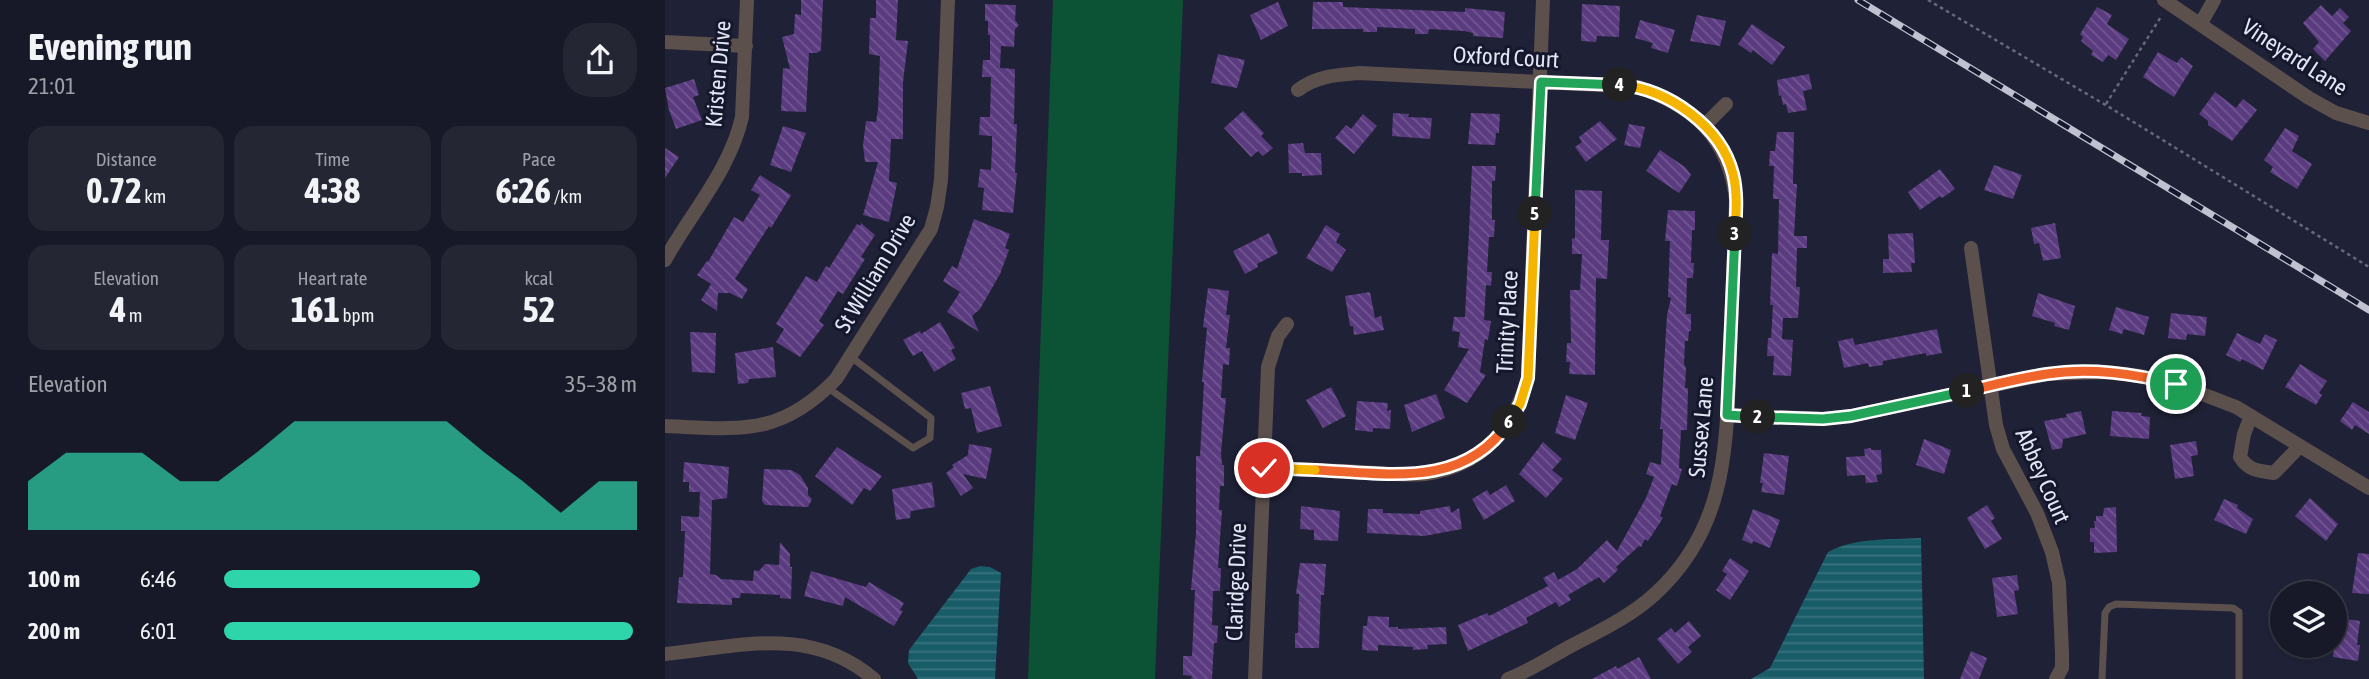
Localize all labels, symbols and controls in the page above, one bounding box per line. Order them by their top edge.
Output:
street label: Vineyard Lane [2238,13,2352,101]
street label: Kristen Drive [700,19,736,129]
button: share [563,23,637,97]
text: Evening run [28,25,192,68]
street label: Oxford Court [1452,41,1560,73]
pin: 4 [1602,68,1637,102]
text: 21:01 [28,73,76,99]
text: 4 [1615,73,1624,95]
text: Distance [96,148,157,170]
text: Time [315,148,350,170]
text: Pace [522,148,556,170]
text: 0.72 [86,170,142,210]
text: 4:38 [305,170,360,210]
text: 6:26 [495,170,551,210]
text: km [142,185,166,207]
text: /km [551,185,582,207]
pin: 5 [1517,196,1553,232]
text: 5 [1530,202,1539,224]
street label: St William Drive [829,209,921,337]
pin: 3 [1717,216,1753,252]
text: 3 [1730,222,1739,244]
text: Elevation [93,267,159,289]
text: Heart rate [298,267,367,289]
text: kcal [524,267,553,289]
street label: Trinity Place [1491,270,1523,374]
text: 4 [110,289,126,329]
text: 161 [291,289,340,329]
text: 52 [522,289,555,329]
text: m [126,304,143,326]
text: bpm [340,304,374,326]
pin [2146,354,2206,414]
icon: arrive [2157,365,2195,403]
text: Elevation [28,371,108,397]
text: 35–38 m [565,371,637,397]
pin: 1 [1949,374,1985,408]
street label: Sussex Lane [1684,376,1718,478]
text: 1 [1962,379,1971,401]
pin: 2 [1741,400,1775,434]
pin: 6 [1491,404,1527,440]
text: 2 [1753,405,1762,427]
text: 6 [1504,410,1513,432]
street label: Abbey Court [2011,424,2075,528]
pin [1234,438,1294,498]
icon: check [1245,449,1283,487]
street label: Claridge Drive [1221,523,1251,641]
text: 100 m [28,566,80,592]
text: 6:46 [140,566,177,592]
map controls [2270,581,2347,658]
button: layers [2270,581,2347,658]
text: 200 m [28,618,80,644]
text: 6:01 [140,618,177,644]

